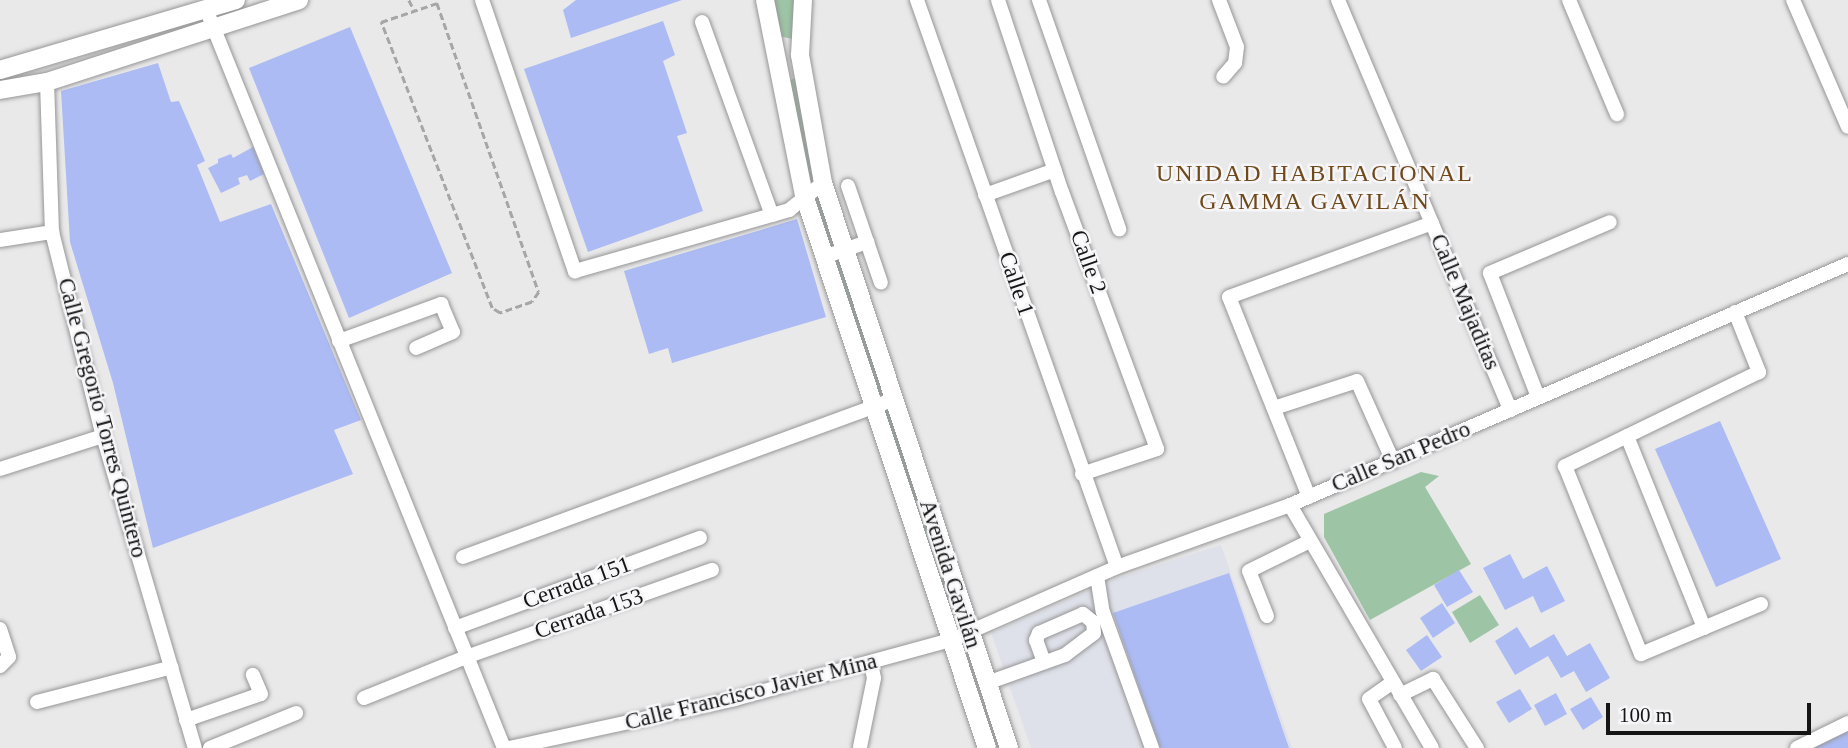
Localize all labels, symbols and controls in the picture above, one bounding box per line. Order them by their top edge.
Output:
district label: UNIDAD HABITACIONAL GAMMA GAVILÁN [1158,160,1472,216]
street label: Calle 2 [1064,226,1112,298]
street label: Calle Majaditas [1424,230,1506,374]
street label: Calle 1 [992,248,1040,320]
street label: Calle Gregorio Torres Quintero [51,275,153,561]
street label: Calle San Pedro [1327,415,1475,499]
street label: Avenida Gavilán [913,496,987,652]
street label: Cerrada 151 [519,551,635,615]
street label: Cerrada 153 [531,583,647,645]
street label: Calle Francisco Javier Mina [622,647,880,737]
scale bar [1610,688,1815,732]
text: 100 m [1619,703,1672,727]

